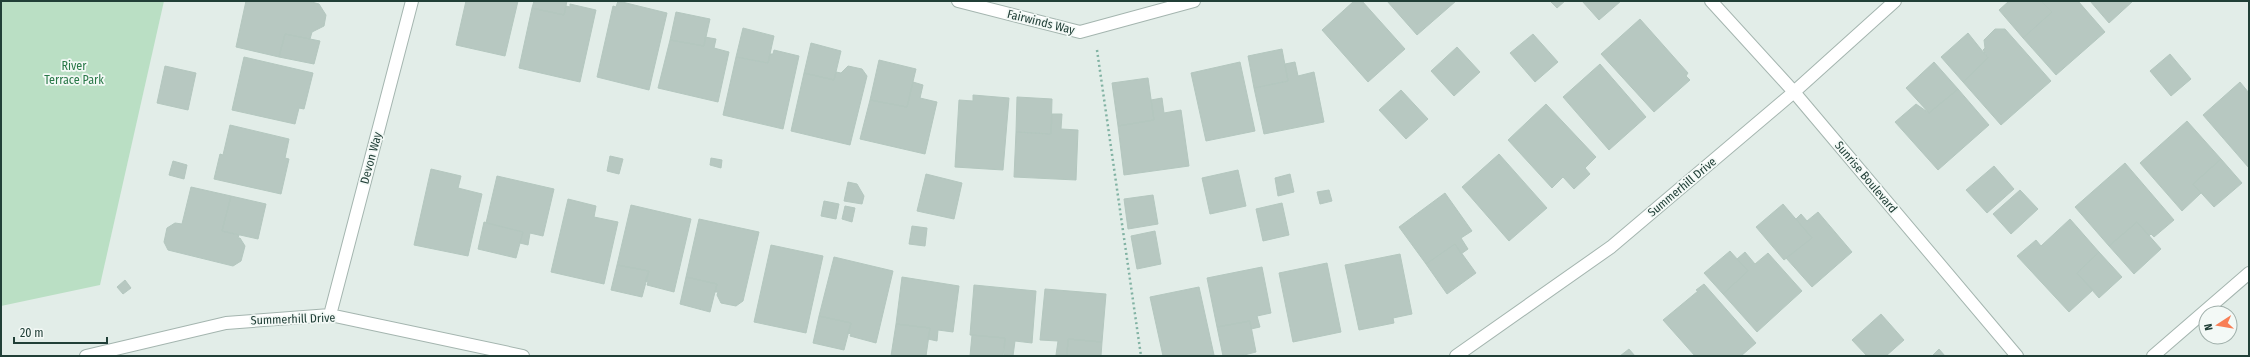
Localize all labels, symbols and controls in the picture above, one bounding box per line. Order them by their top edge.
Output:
street label: Fairwinds Way [1006,7,1077,37]
park label: River Terrace Park [44,59,104,87]
street label: Devon Way [357,130,385,186]
street label: Sunrise Boulevard [1832,138,1900,216]
street label: Summerhill Drive [1645,154,1719,220]
north arrow [2198,305,2238,345]
street label: Summerhill Drive [250,311,336,327]
scale bar [14,319,107,345]
text: N [2202,322,2216,332]
text: 20 m [20,326,44,340]

